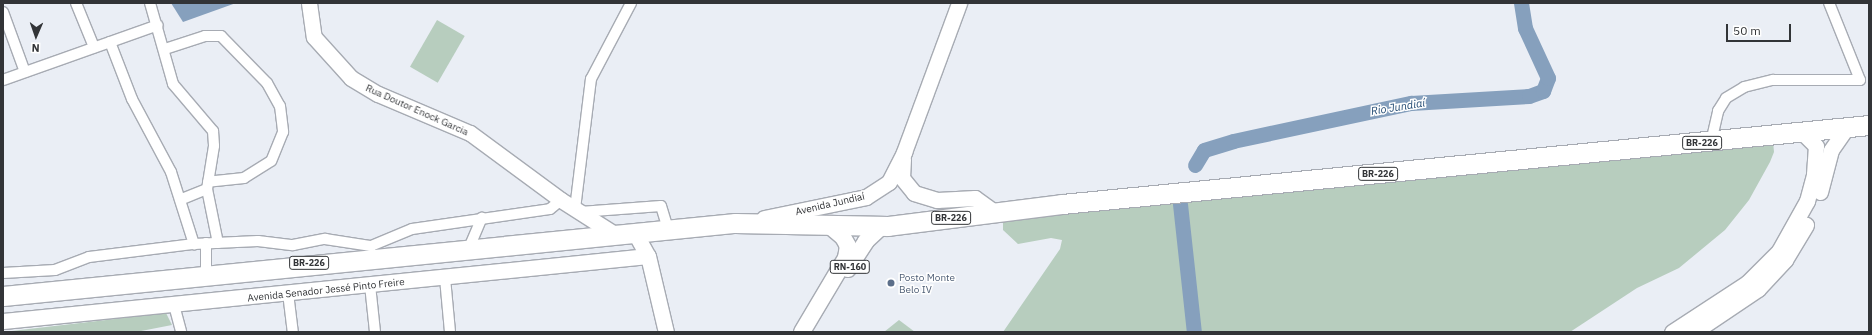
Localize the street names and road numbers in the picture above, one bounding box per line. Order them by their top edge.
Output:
street label: Rua Doutor Enock Garcia [364,82,470,138]
road number: BR-226 [1682,136,1722,150]
road number: BR-226 [1358,167,1398,181]
street label: Avenida Jundiaí [794,190,866,218]
road number: BR-226 [931,211,971,225]
road number: BR-226 [289,256,329,270]
road number: RN-160 [829,260,871,274]
street label: Avenida Senador Jessé Pinto Freire [247,276,405,304]

